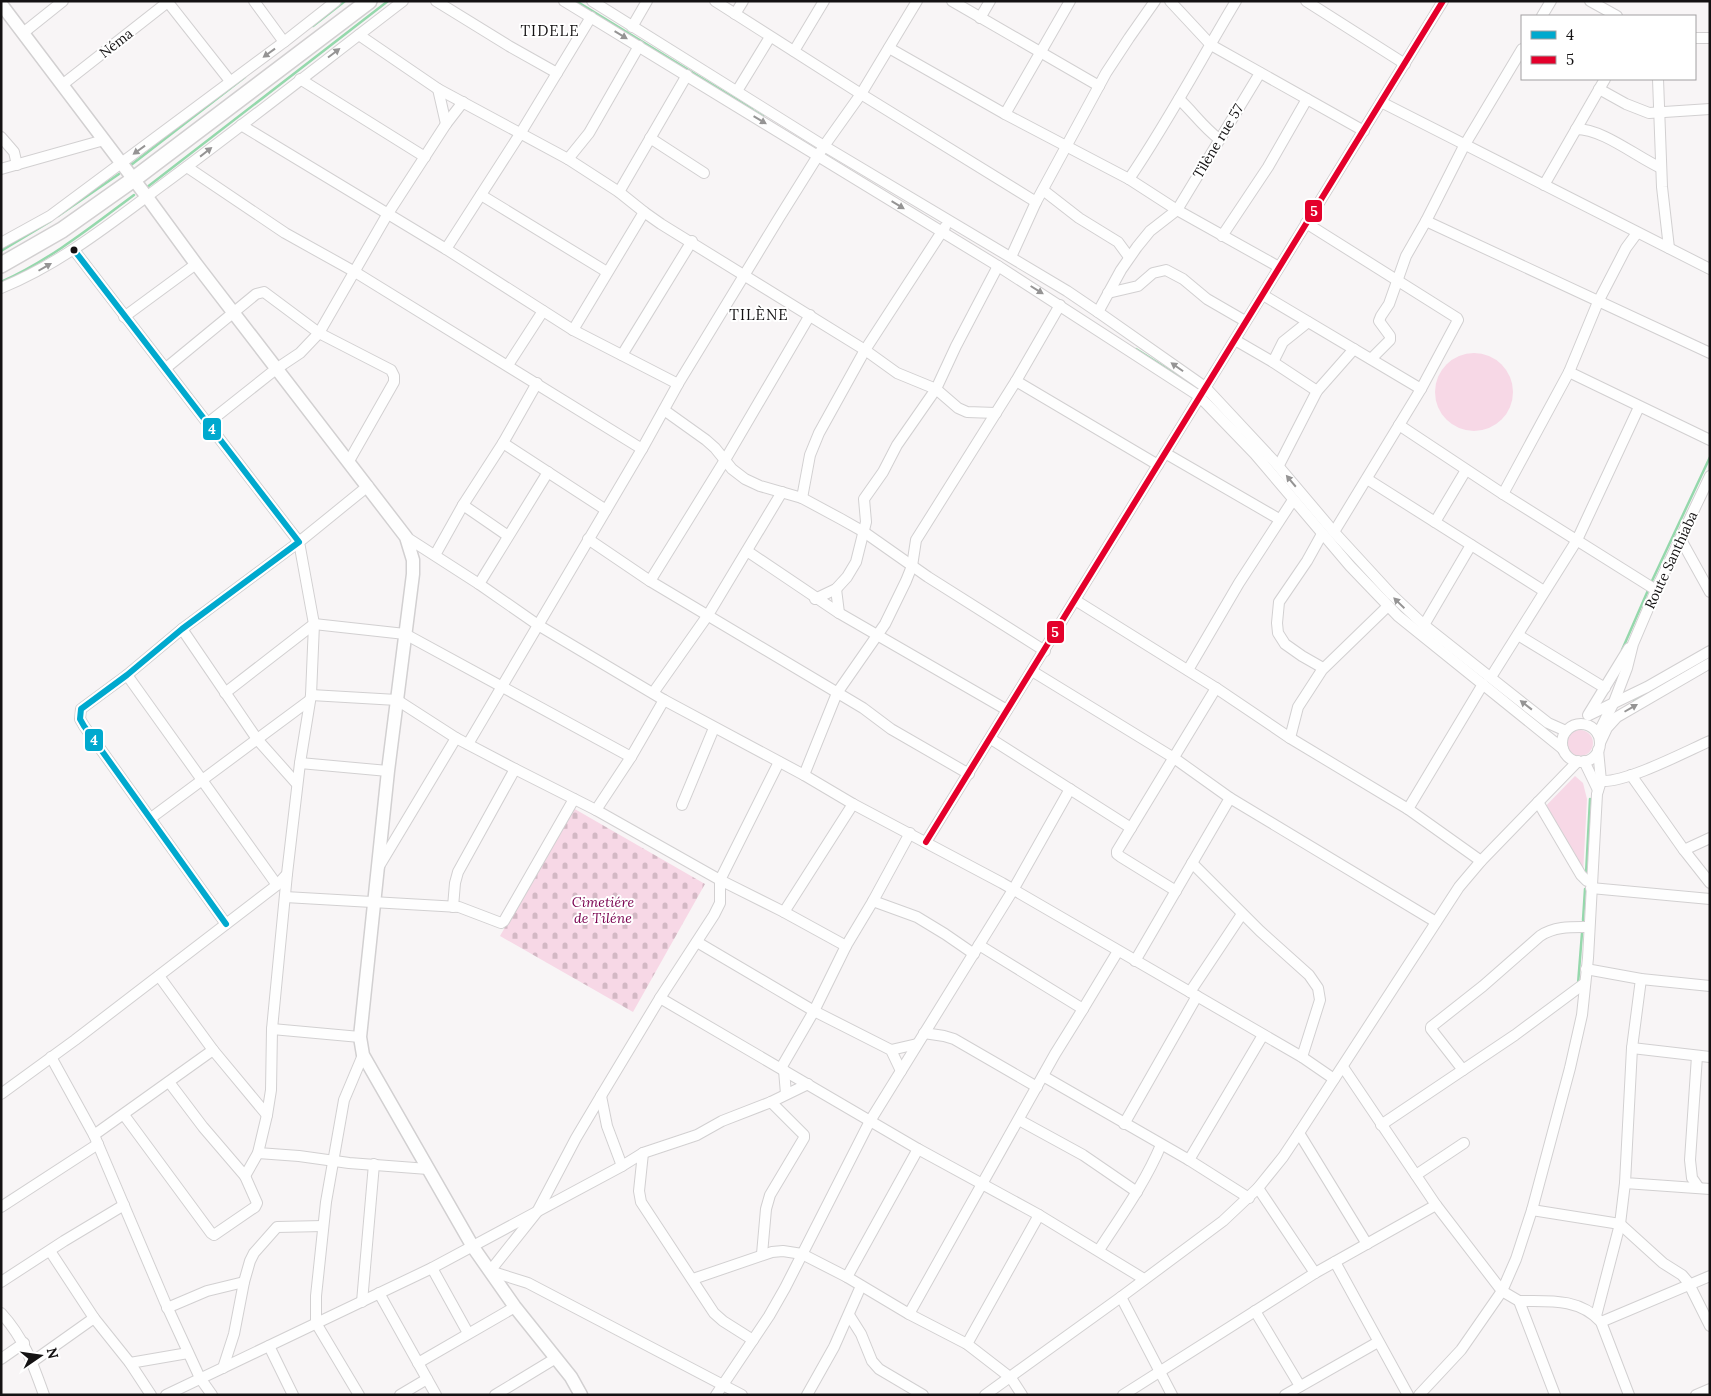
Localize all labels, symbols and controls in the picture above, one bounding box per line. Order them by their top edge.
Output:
legend [1521,15,1696,80]
district label: TIDELE [521,21,579,40]
street label: Néma [96,24,136,62]
text: 4 [1566,25,1574,44]
one-way arrow [615,31,628,40]
one-way arrow [263,47,276,58]
one-way arrow [327,48,341,58]
text: 5 [1566,50,1574,69]
street label: Tilène rue 57 [1189,100,1248,182]
one-way arrow [753,116,766,125]
one-way arrow [132,145,146,155]
one-way arrow [199,147,212,158]
line badge: 5 [1304,199,1323,223]
one-way arrow [892,201,905,210]
text: 5 [1310,202,1318,220]
unlabelled marker [69,245,79,255]
one-way arrow [39,263,52,272]
one-way arrow [1030,286,1043,295]
district label: TILÈNE [729,305,789,324]
one-way arrow [1170,362,1184,372]
line badge: 4 [202,417,222,441]
text: 4 [208,420,216,438]
one-way arrow [1286,475,1297,488]
street label: Route Santhiaba [1640,508,1702,612]
one-way arrow [1393,597,1405,609]
line badge: 5 [1046,620,1065,644]
text: 5 [1051,623,1059,641]
one-way arrow [1519,699,1532,710]
one-way arrow [1624,704,1638,712]
line badge: 4 [84,728,104,752]
text: 4 [90,731,98,749]
park label: Cimetiére de Tiléne [572,893,634,927]
north arrow [15,1331,65,1381]
text: N [43,1346,63,1361]

